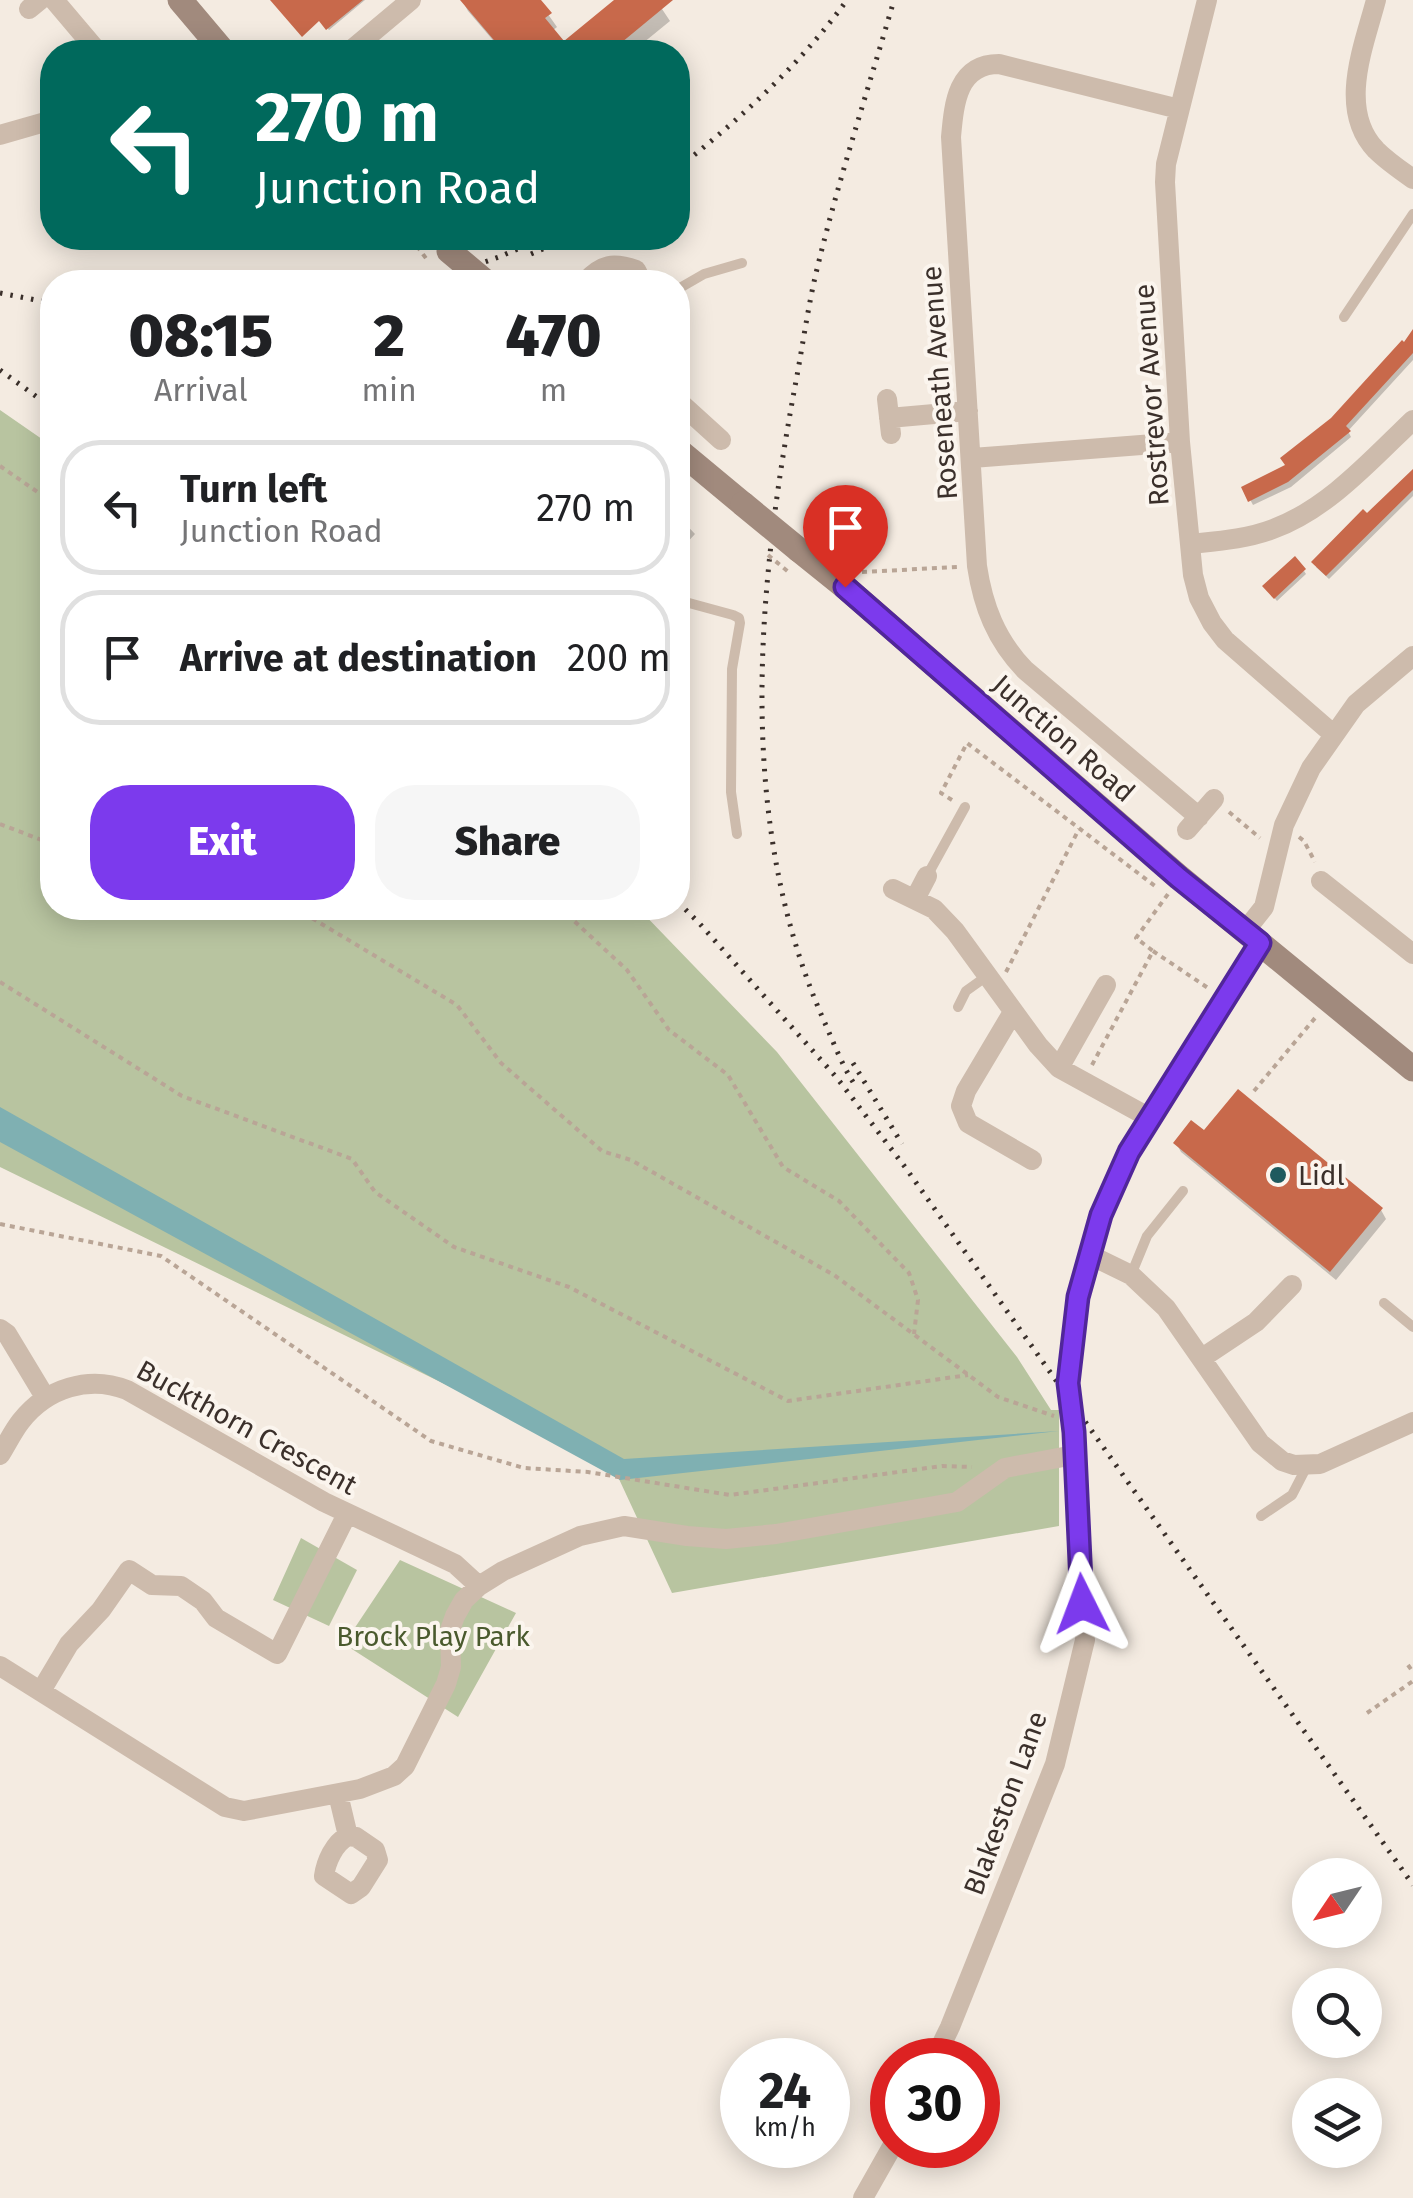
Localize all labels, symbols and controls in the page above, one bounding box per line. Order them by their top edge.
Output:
text: 270 m [255,76,439,160]
icon: left [90,80,220,210]
text: Junction Road [255,161,540,215]
street label: Roseneath Avenue [915,265,964,501]
street label: Rostrevor Avenue [1127,283,1176,507]
text: 08:15 [128,300,273,372]
text: 2 [373,300,405,372]
text: 470 [505,300,602,372]
text: Arrival [154,371,248,409]
text: min [362,371,417,409]
text: m [540,371,567,409]
text: Turn left [180,466,327,512]
icon: left [95,480,150,535]
text: 270 m [536,485,635,531]
pin [803,485,888,588]
icon: arrive [818,500,873,555]
text: Junction Road [180,512,383,550]
icon: arrive [95,630,150,685]
text: Arrive at destination [180,635,537,681]
text: 200 m [567,635,671,681]
street label: Junction Road [986,668,1141,809]
button: Exit [90,785,355,900]
button: Share [375,785,640,900]
place label: Lidl [1298,1159,1345,1192]
marker: Lidl [1267,1164,1289,1186]
street label: Buckthorn Crescent [131,1353,363,1502]
position arrow [1030,1552,1134,1656]
park label: Brock Play Park [336,1620,530,1653]
street label: Blakeston Lane [957,1707,1054,1900]
north arrow [1292,1858,1382,1948]
map controls [1292,1858,1382,2168]
button: search [1292,1968,1382,2058]
speed limit sign: 30 [870,2038,1000,2168]
text: 24 [759,2061,811,2121]
button: layers [1292,2078,1382,2168]
text: km/h [754,2113,816,2143]

